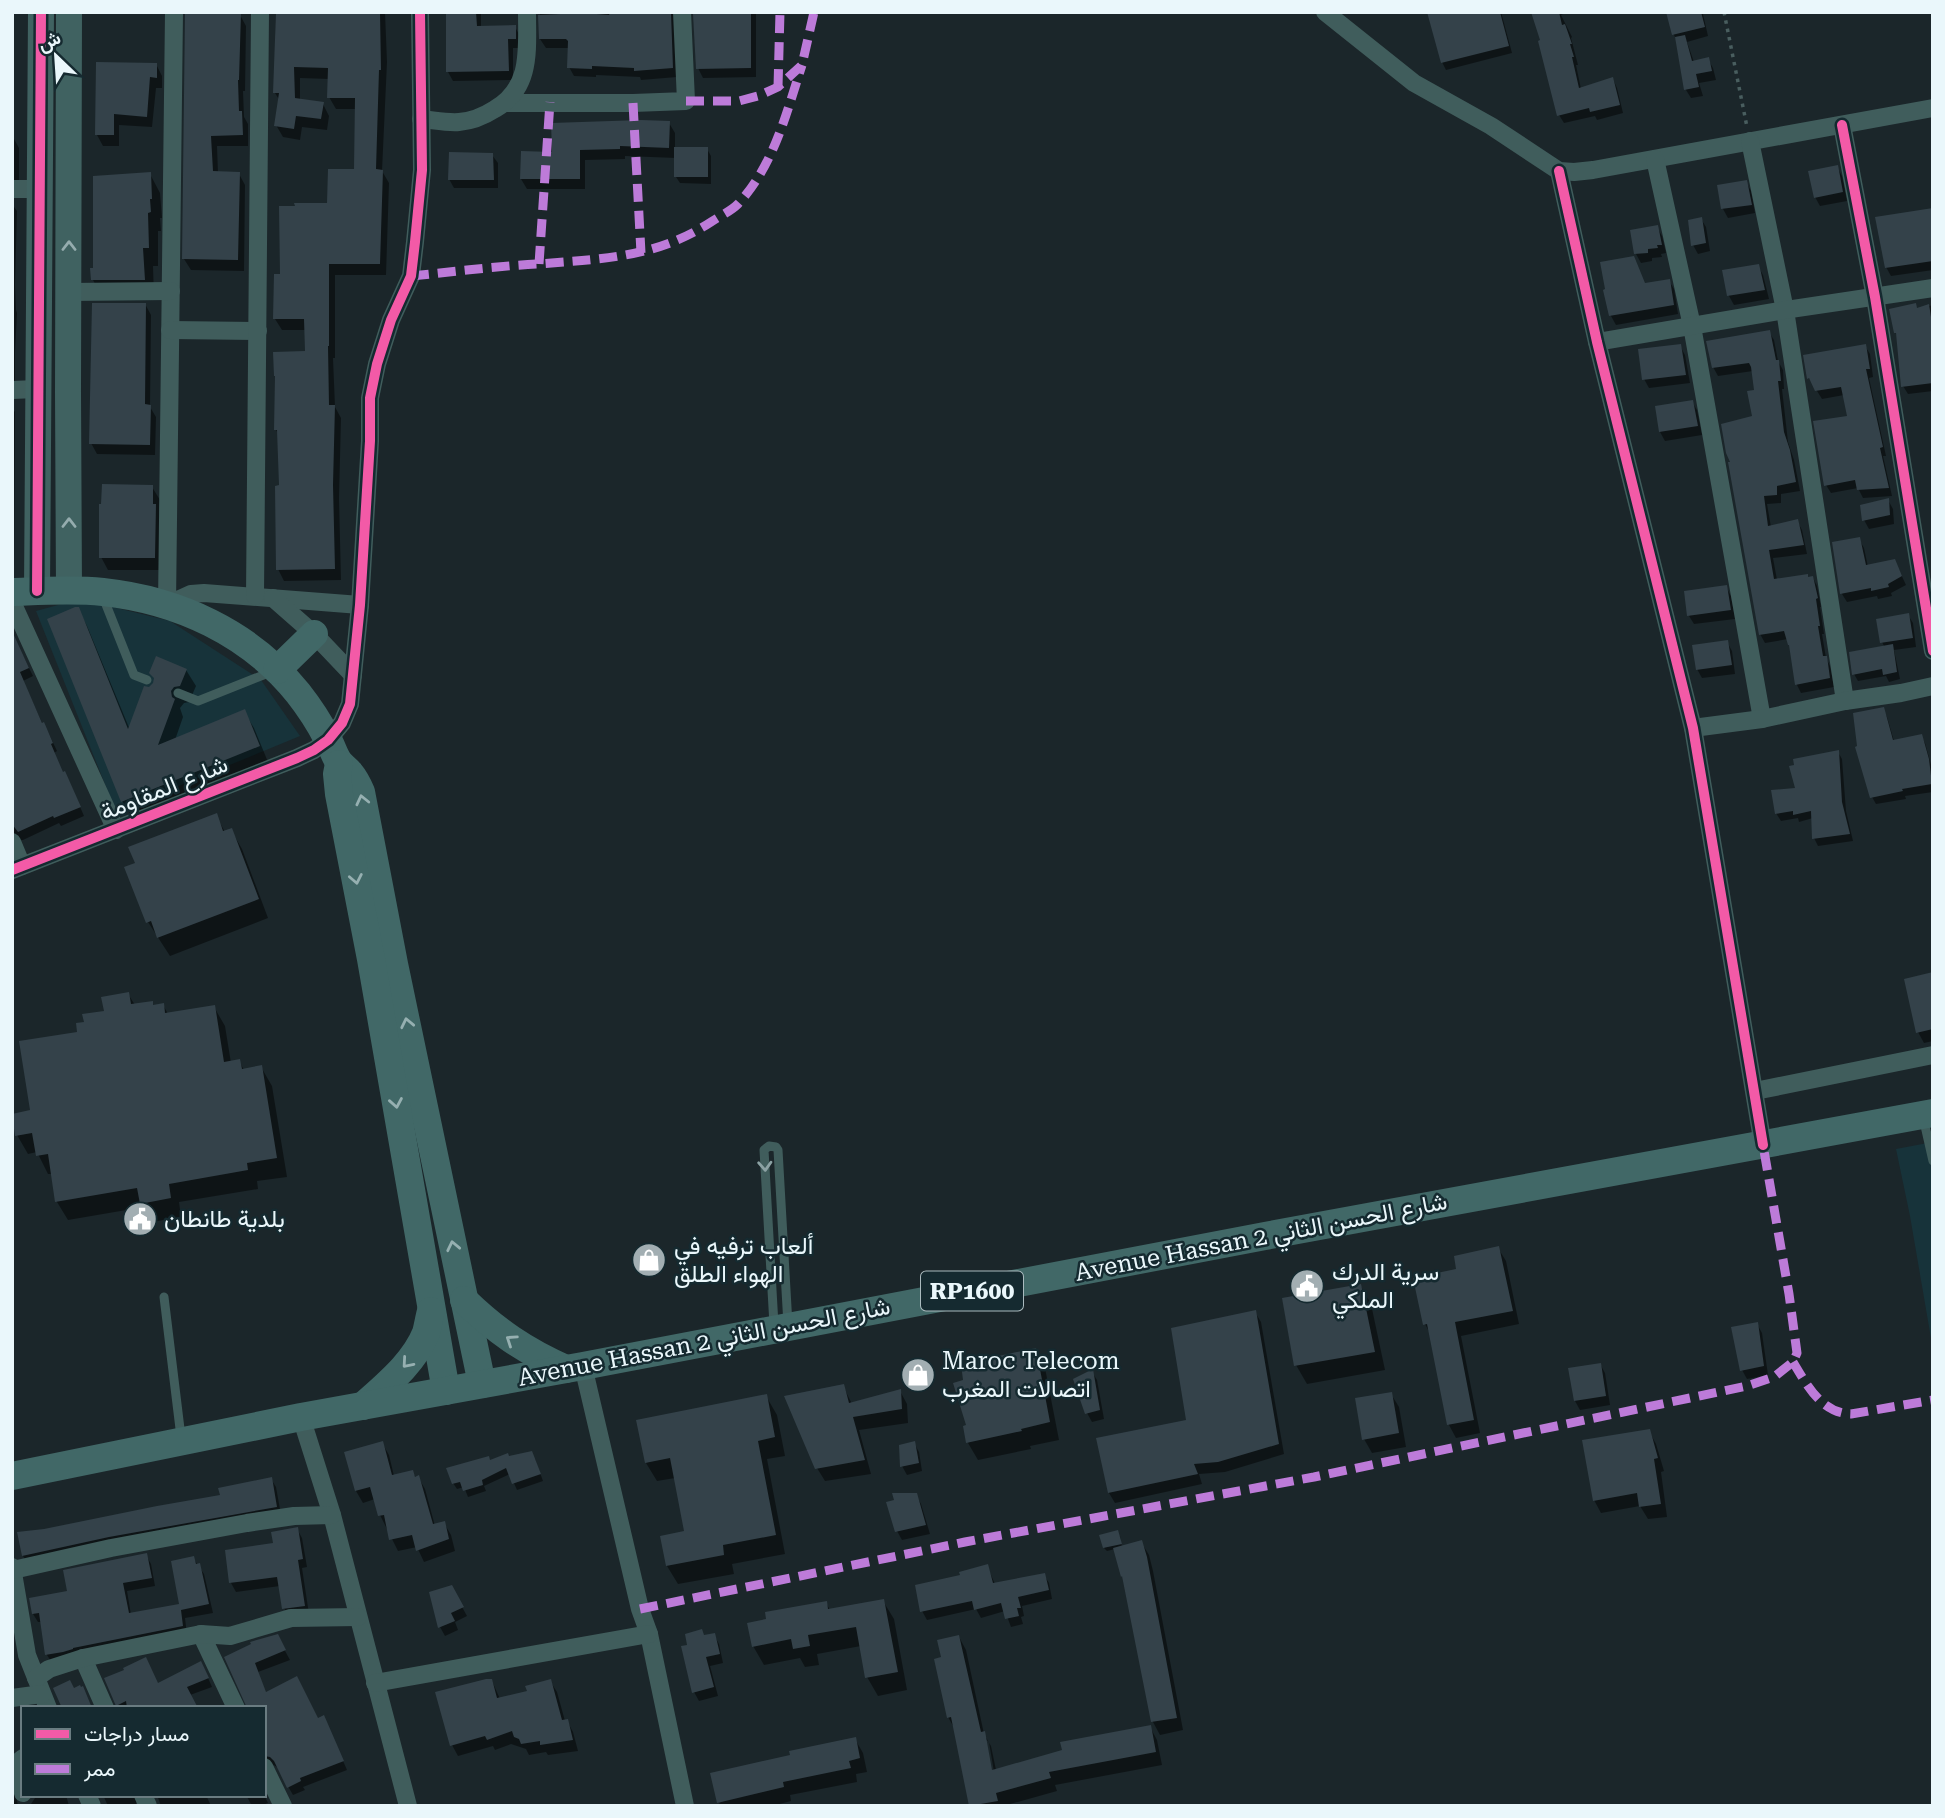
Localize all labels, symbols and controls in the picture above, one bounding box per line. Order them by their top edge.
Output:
north arrow [21,21,91,91]
text: ش [34,26,64,56]
one-way arrow [61,240,77,251]
one-way arrow [61,517,77,527]
street label: شارع المقاومة [96,750,232,828]
one-way arrow [356,794,370,806]
one-way arrow [347,873,362,885]
one-way arrow [400,1017,415,1029]
one-way arrow [388,1097,403,1109]
one-way arrow [757,1161,772,1172]
street label: Avenue Hassan 2 شارع الحسن الثاني [1072,1187,1450,1292]
public building icon: بلدية طانطان [121,1200,159,1238]
place label: بلدية طانطان [164,1205,285,1233]
place label: ألعاب ترفيه في الهواء الطلق [674,1232,814,1289]
one-way arrow [446,1240,461,1252]
shop icon: ألعاب ترفيه في الهواء الطلق [630,1241,668,1279]
place label: سرية الدرك الملكي [1332,1258,1439,1319]
public building icon: سرية الدرك الملكي [1288,1267,1326,1305]
road number: RP1600 [921,1272,1023,1310]
street label: Avenue Hassan 2 شارع الحسن الثاني [515,1292,893,1397]
one-way arrow [506,1335,519,1348]
place label: Maroc Telecom اتصالات المغرب [942,1347,1120,1404]
one-way arrow [403,1355,415,1368]
shop icon: Maroc Telecom اتصالات المغرب [899,1356,937,1394]
legend [21,1706,266,1797]
text: مسار دراجات [84,1722,190,1747]
text: ممر [83,1757,115,1782]

